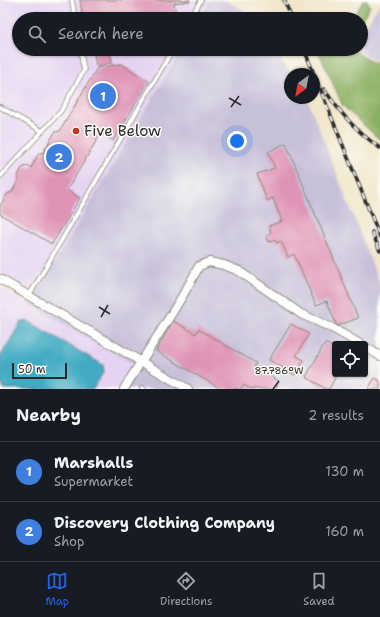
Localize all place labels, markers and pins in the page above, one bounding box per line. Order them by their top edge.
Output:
pin: 1 [90,81,116,111]
place label: Five Below [84,121,161,141]
marker: Five Below [71,126,81,136]
pin: 2 [46,142,72,172]

